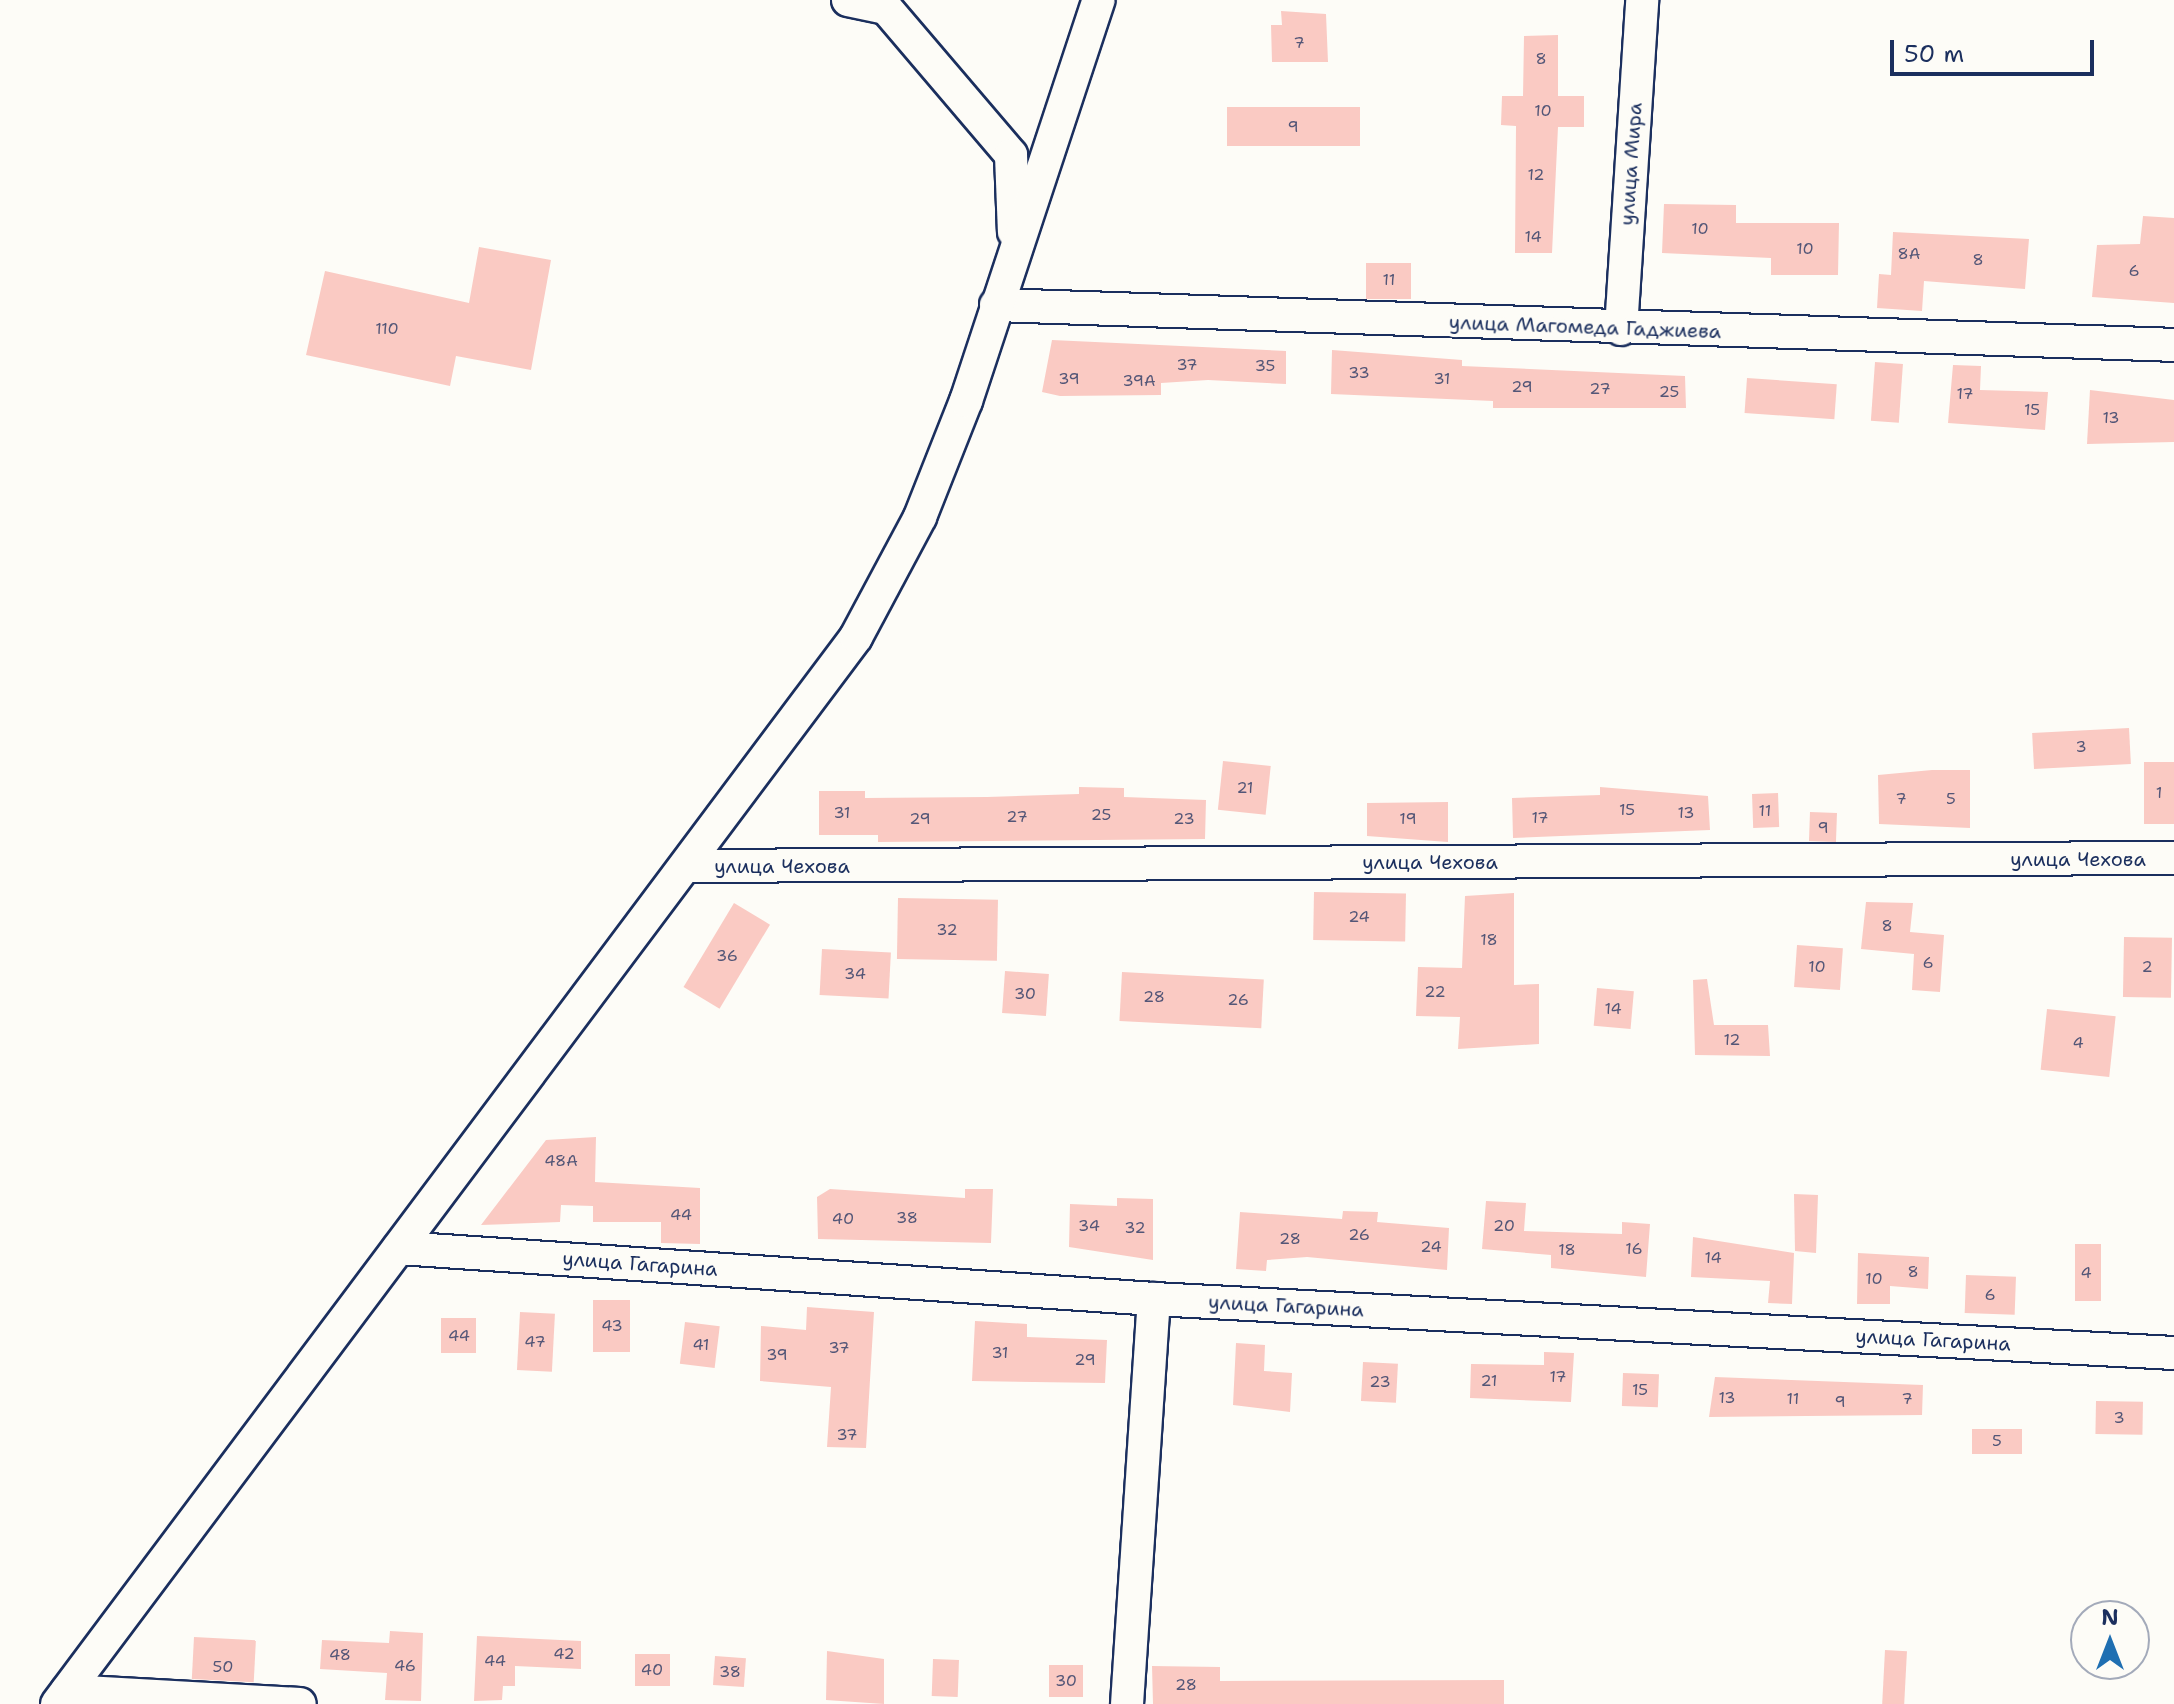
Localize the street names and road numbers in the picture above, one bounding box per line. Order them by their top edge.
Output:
street label: улица Мира [1615,102,1647,226]
street label: улица Магомеда Гаджиева [1448,310,1722,344]
street label: улица Чехова [2010,847,2146,871]
street label: улица Чехова [1362,850,1498,874]
street label: улица Чехова [714,854,850,878]
street label: улица Гагарина [562,1247,718,1281]
street label: улица Гагарина [1208,1290,1364,1322]
street label: улица Гагарина [1855,1324,2011,1356]

